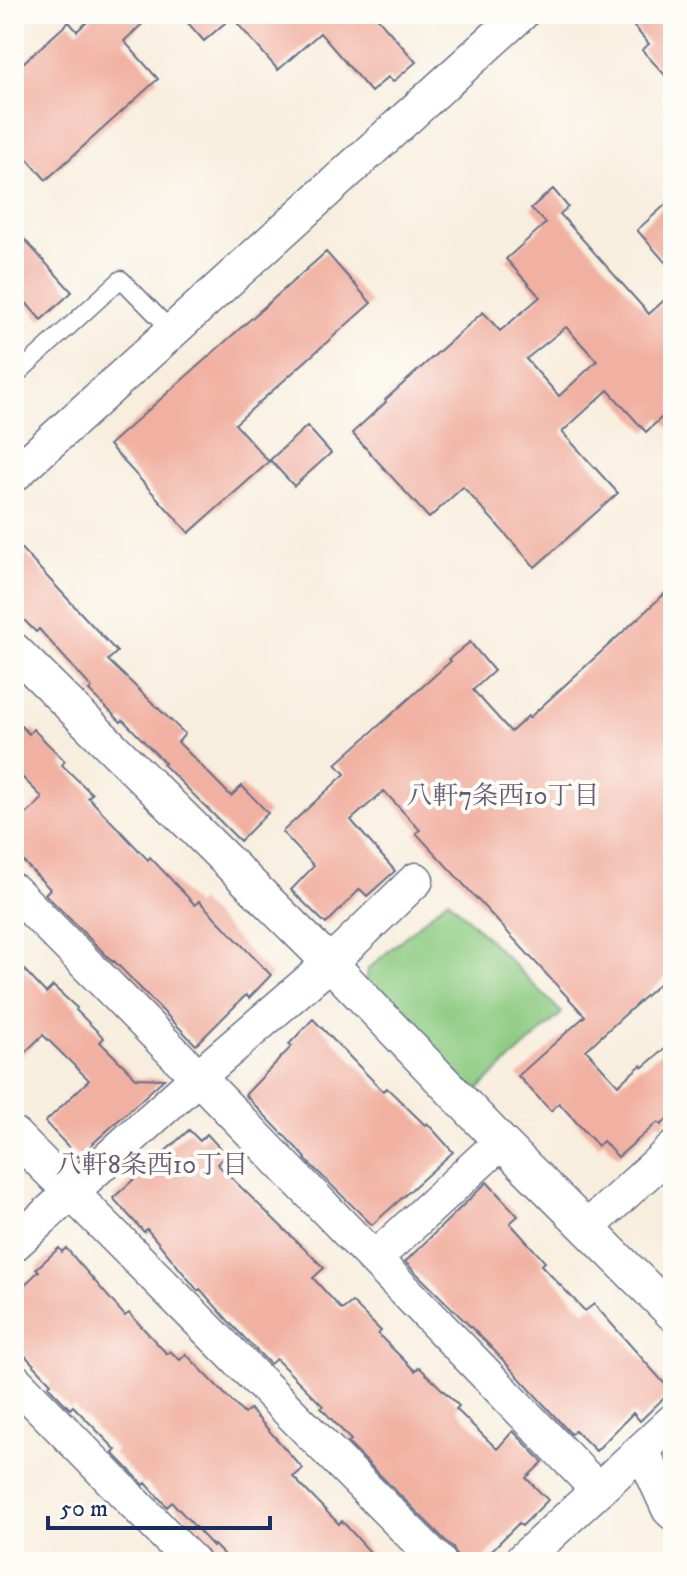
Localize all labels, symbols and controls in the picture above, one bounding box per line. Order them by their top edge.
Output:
district label: 八軒7条西10丁目 [406,780,600,813]
district label: 八軒8条西10丁目 [56,1149,248,1182]
scale bar [48,1480,270,1530]
text: 50 m [60,1494,108,1524]

